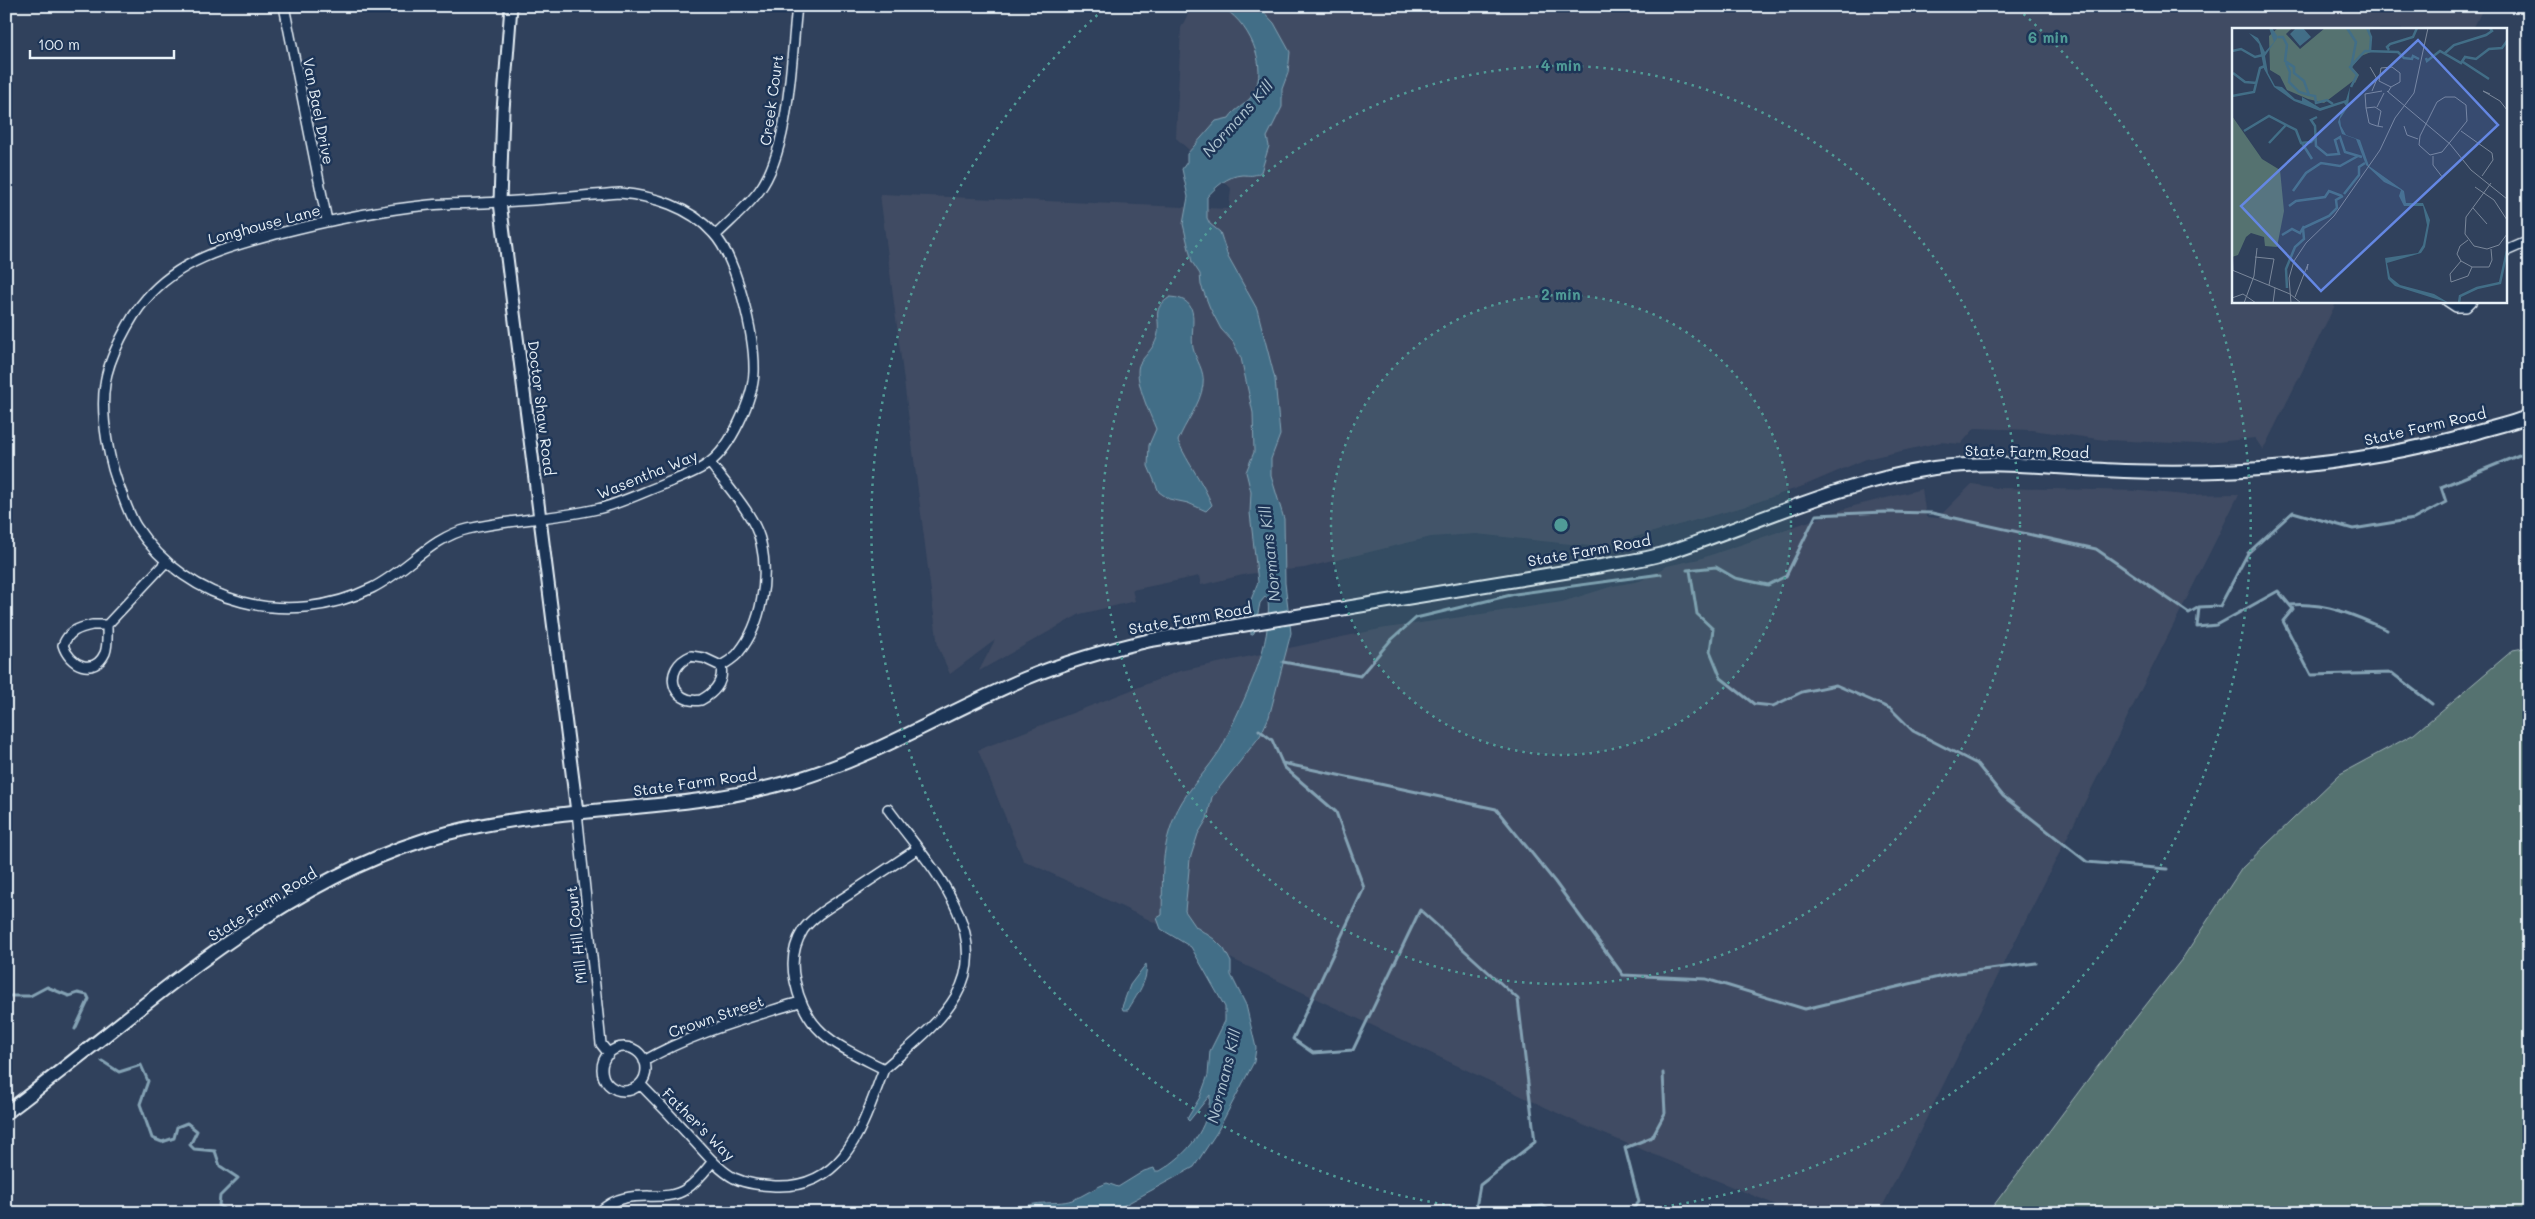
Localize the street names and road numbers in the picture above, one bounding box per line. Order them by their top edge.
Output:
street label: Creek Court [755,53,787,147]
street label: Van Bael Drive [299,56,339,166]
street label: Longhouse Lane [206,199,322,249]
street label: Doctor Shaw Road [524,339,560,477]
street label: State Farm Road [2362,402,2488,450]
street label: State Farm Road [1965,440,2089,462]
street label: Wasentha Way [594,445,700,503]
street label: State Farm Road [1526,529,1652,571]
street label: State Farm Road [1127,597,1253,639]
street label: State Farm Road [632,763,758,801]
street label: State Farm Road [204,863,320,945]
street label: Mill Hill Court [561,885,591,985]
street label: Crown Street [666,990,766,1042]
street label: Father's Way [658,1083,740,1165]

